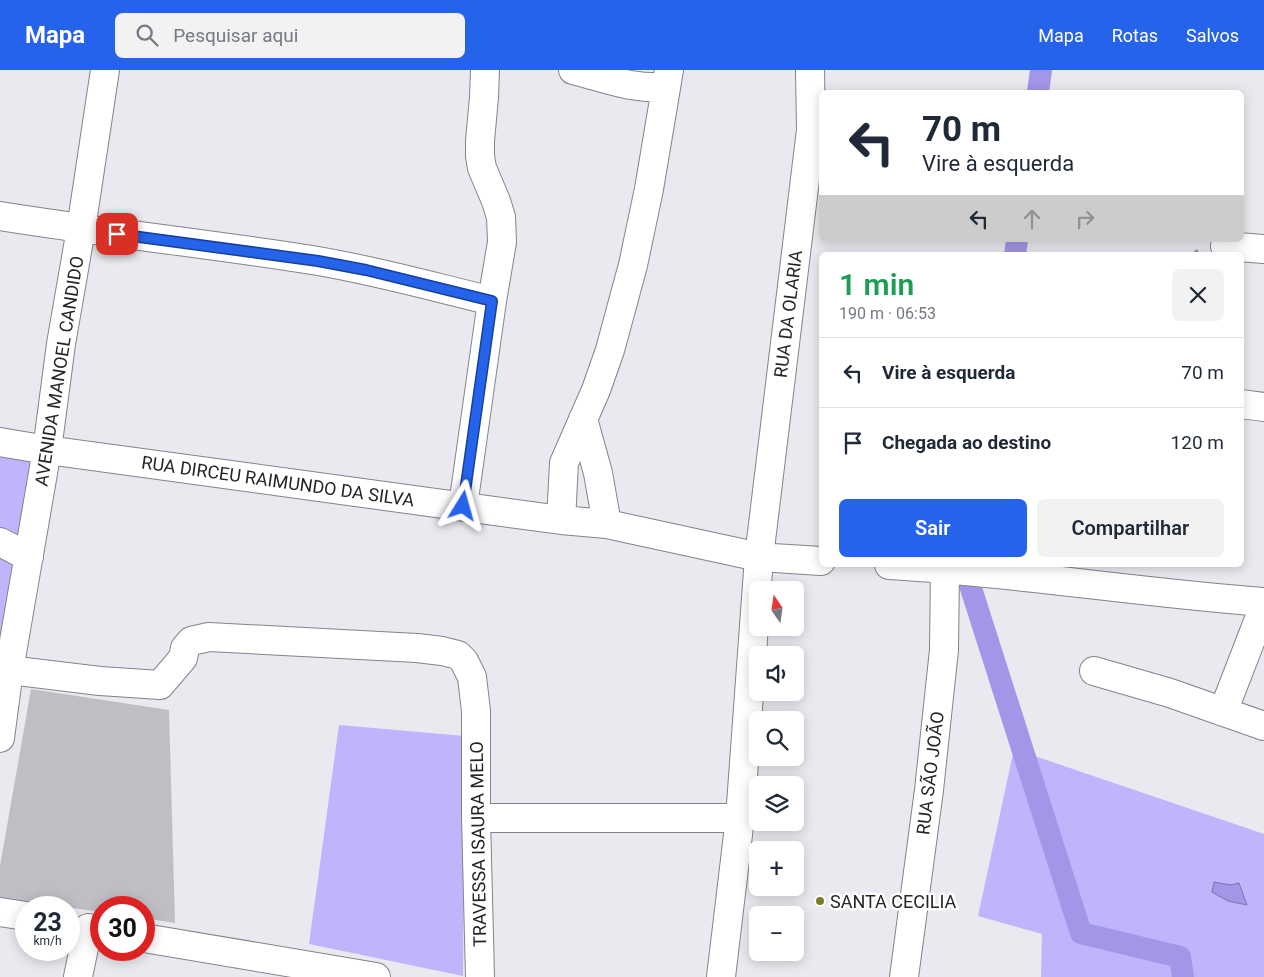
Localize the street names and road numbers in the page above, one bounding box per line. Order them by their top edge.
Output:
street label: RUA DA OLARIA [770,249,806,379]
street label: AVENIDA MANOEL CANDIDO [30,254,88,488]
street label: RUA DIRCEU RAIMUNDO DA SILVA [140,451,416,511]
street label: RUA SÃO JOÃO [912,710,948,836]
street label: TRAVESSA ISAURA MELO [466,741,490,947]

